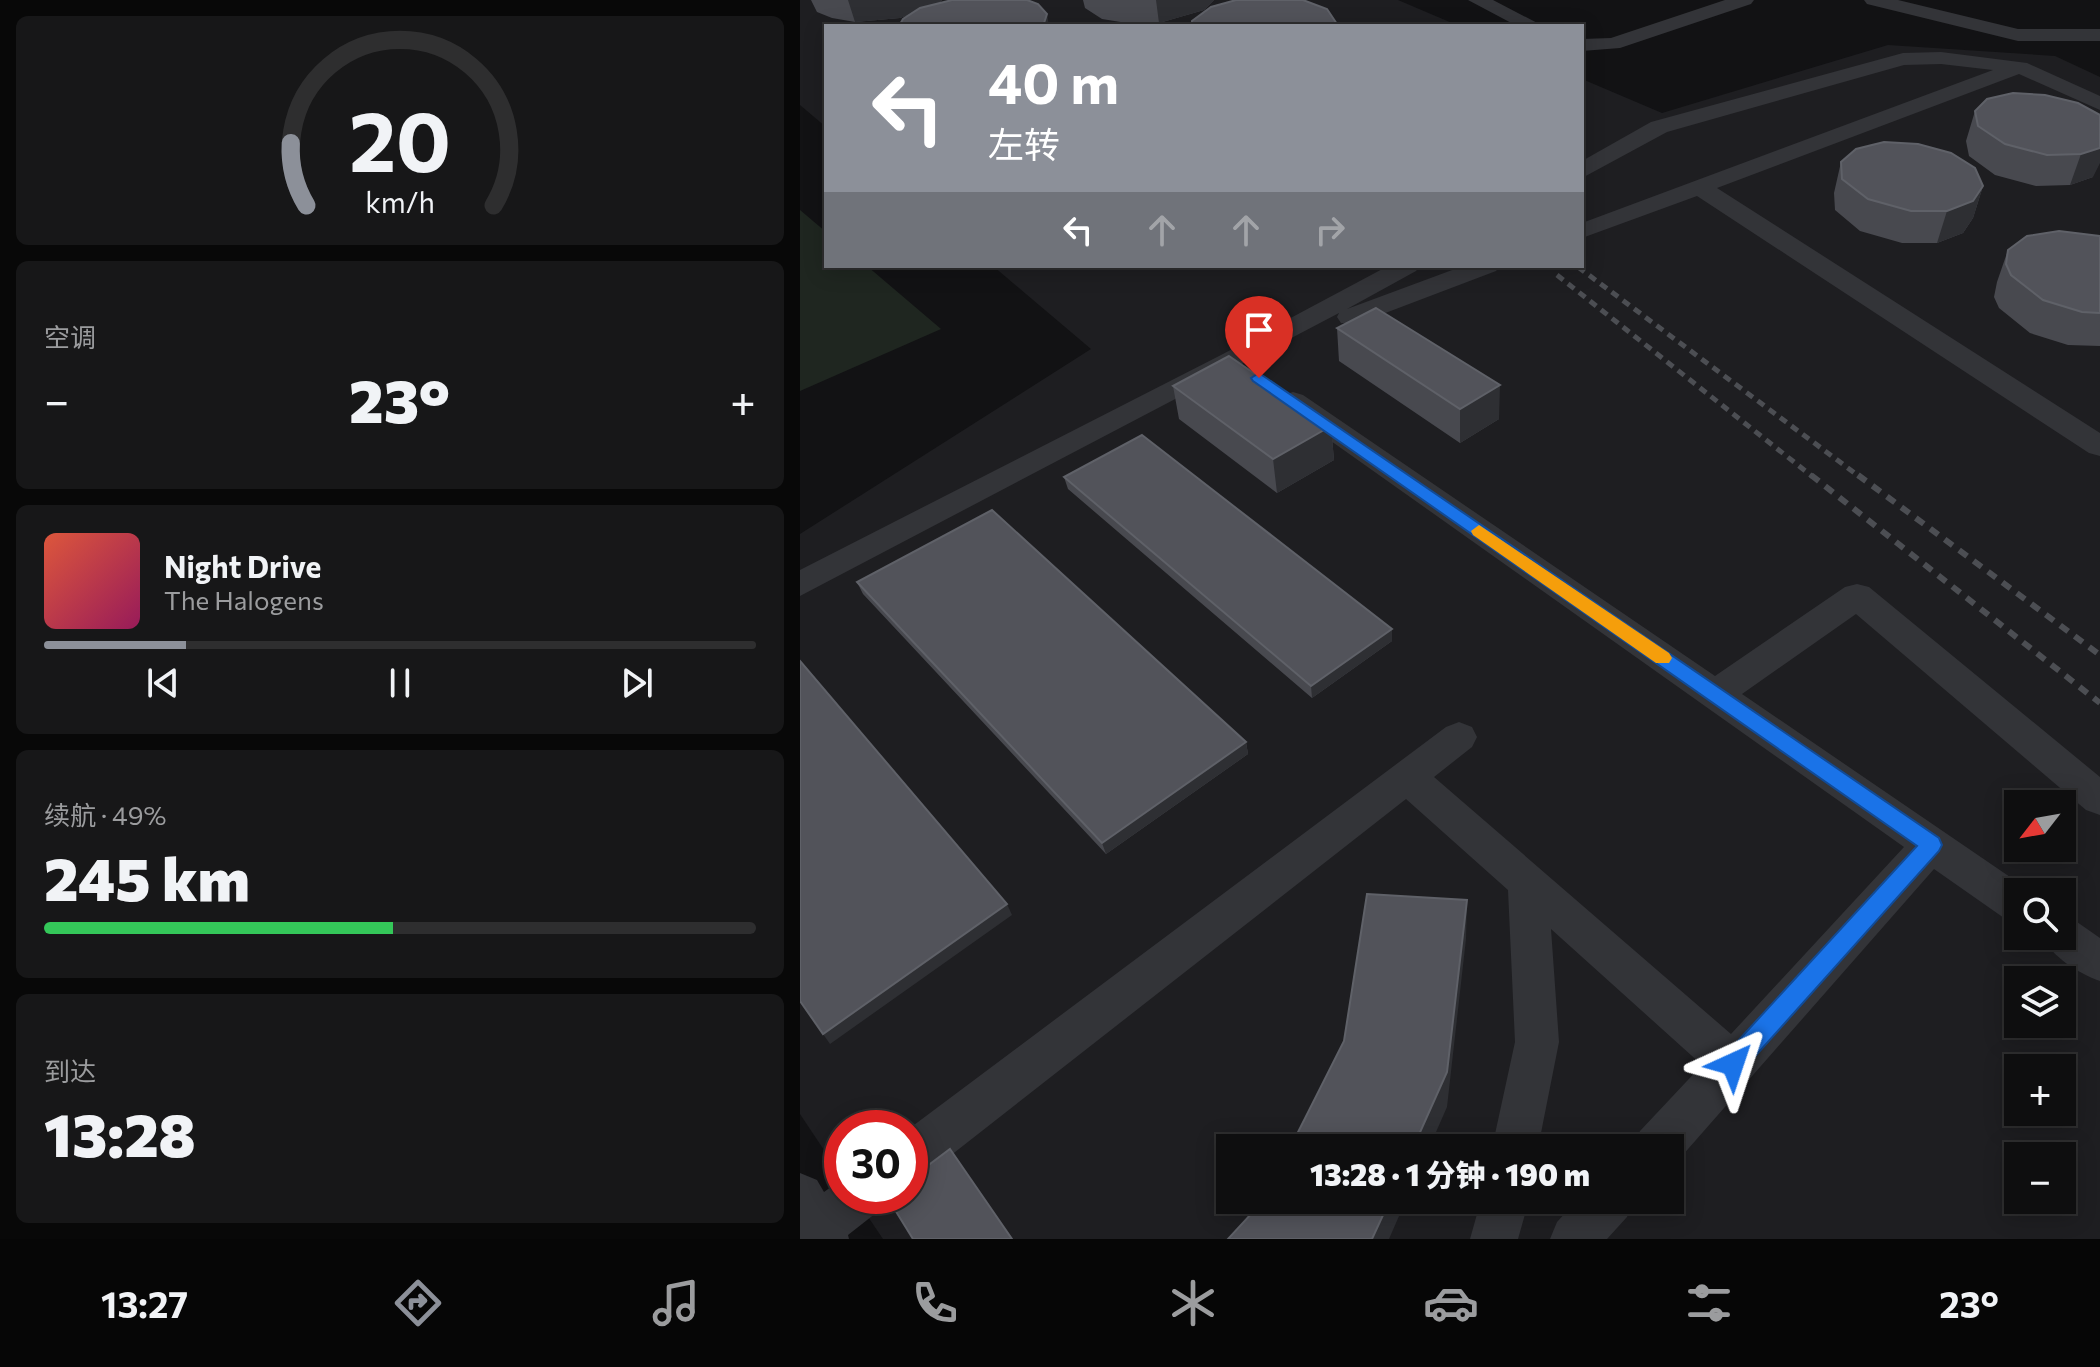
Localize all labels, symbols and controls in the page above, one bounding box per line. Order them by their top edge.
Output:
text: 40 m [988,47,1119,116]
icon: left [856,56,960,160]
text: 20 [349,87,451,189]
text: 左转 [988,121,1060,165]
text: km/h [365,184,435,219]
icon: left [1056,208,1100,252]
icon: ahead [1140,208,1184,252]
icon: ahead [1224,208,1268,252]
icon: right [1308,208,1352,252]
pin [1225,296,1293,378]
icon: arrive [1237,308,1281,352]
text: 空调 [44,321,96,352]
text: 23° [349,362,450,435]
text: − [44,372,69,426]
text: + [730,372,756,426]
text: Night Drive [164,547,321,584]
text: The Halogens [164,584,324,615]
icon: previous [141,661,185,705]
icon: pause [378,661,422,705]
icon: next [615,661,659,705]
north arrow [2004,790,2076,862]
map controls [2004,790,2076,1214]
text: 续航 · 49% [44,799,166,830]
text: 245 km [44,840,250,913]
button: search [2004,878,2076,950]
button: layers [2004,966,2076,1038]
position arrow [1691,1022,1775,1106]
button: + [2004,1054,2076,1126]
text: 到达 [44,1055,96,1086]
text: 13:28 [44,1096,196,1169]
speed limit sign: 30 [824,1110,928,1214]
button: − [2004,1142,2076,1214]
text: 13:28 · 1 分钟 · 190 m [1310,1155,1590,1192]
icon: directions [390,1275,446,1331]
icon: music [648,1275,704,1331]
icon: phone [907,1275,963,1331]
icon: climate [1165,1275,1221,1331]
icon: car [1423,1275,1479,1331]
icon: filters [1681,1275,1737,1331]
text: 13:27 [101,1281,188,1325]
text: 23° [1939,1281,1999,1325]

